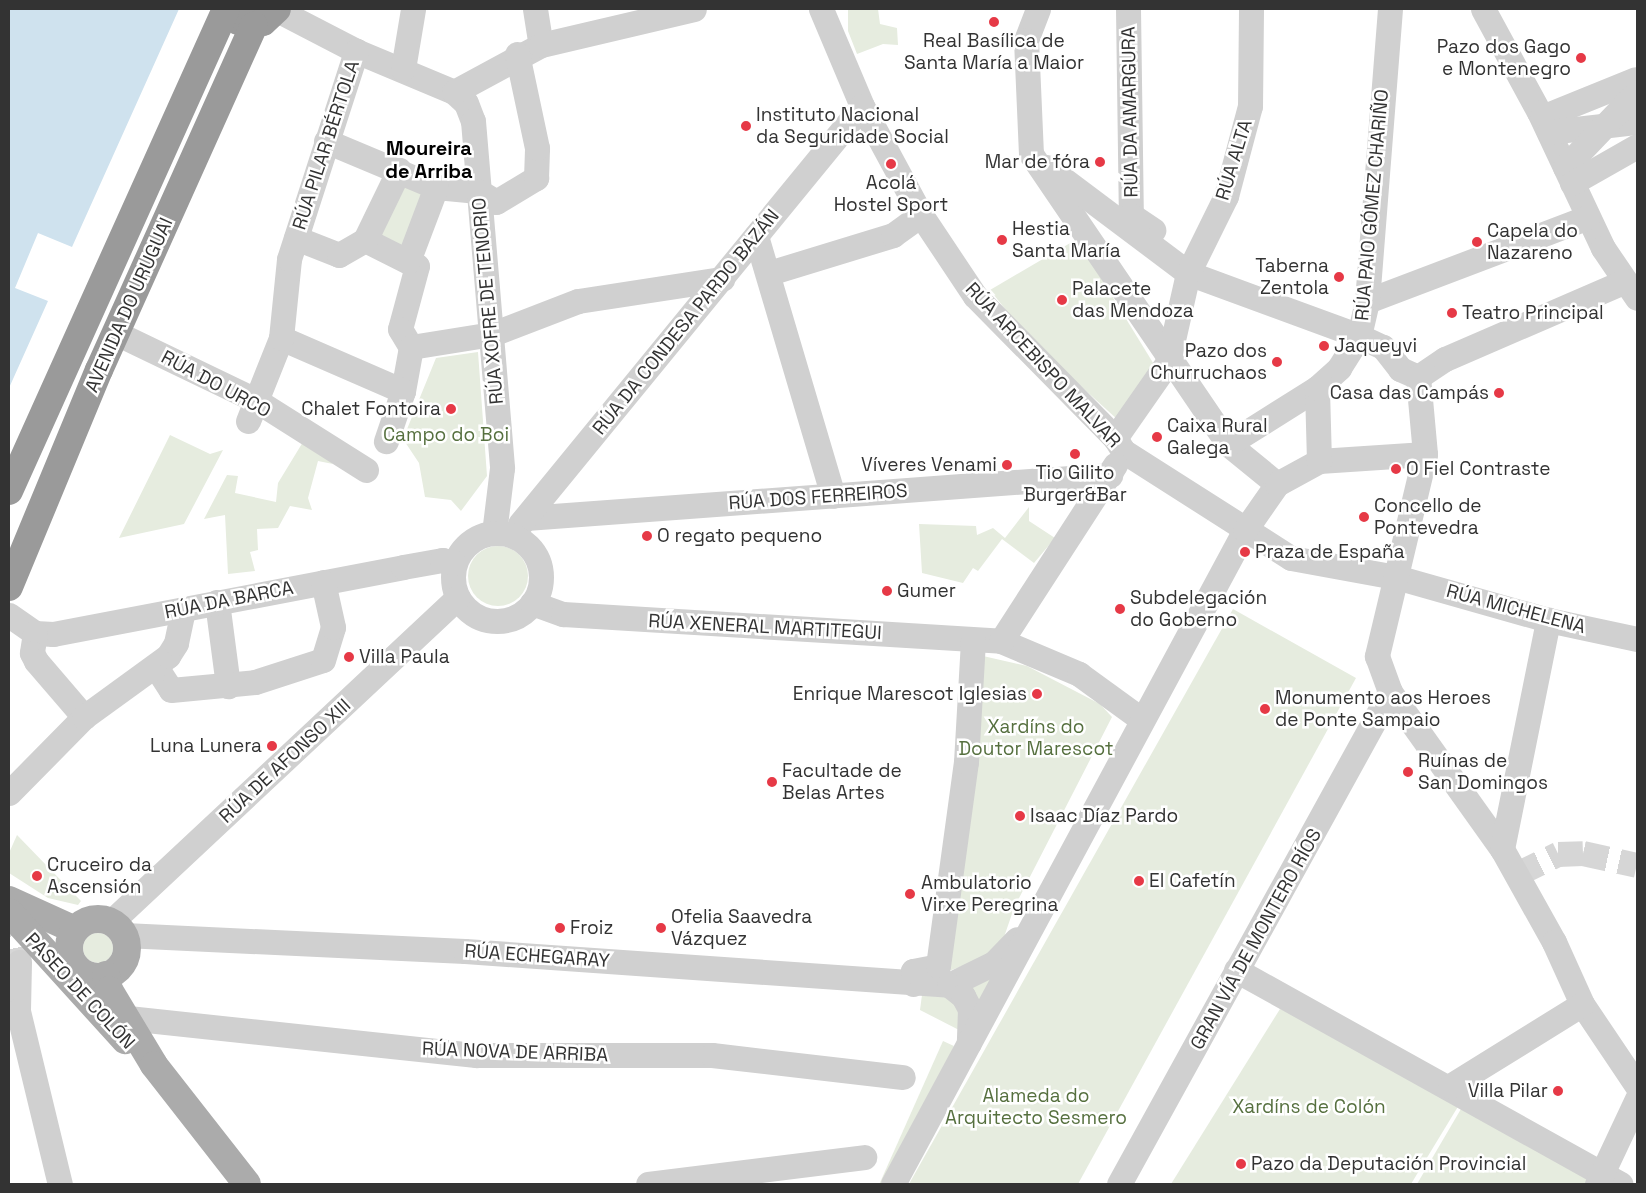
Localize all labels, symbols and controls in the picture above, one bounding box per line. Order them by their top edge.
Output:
marker: Real Basílica de Santa María a Maior [988,16,1000,28]
street label: RÚA DA AMARGURA [1117,26,1143,198]
place label: Real Basílica de Santa María a Maior [904,30,1084,74]
place label: Pazo dos Gago e Montenegro [1437,36,1571,80]
marker: Pazo dos Gago e Montenegro [1575,52,1587,64]
street label: RÚA PILAR BÉRTOLA [288,57,364,233]
street label: RÚA PAIO GÓMEZ CHARIÑO [1351,88,1393,322]
place label: Instituto Nacional da Seguridade Social [756,104,949,148]
street label: RÚA ALTA [1211,117,1257,203]
marker: Instituto Nacional da Seguridade Social [740,120,752,132]
district label: Moureira de Arriba [385,137,473,184]
place label: Mar de fóra [985,151,1090,173]
marker: Mar de fóra [1094,156,1106,168]
marker: Acolá Hostel Sport [885,158,897,170]
place label: Acolá Hostel Sport [834,172,948,216]
street label: RÚA XOFRE DE TENORIO [468,196,508,406]
street label: RÚA DA CONDESA PARDO BAZÁN [588,204,784,440]
street label: AVENIDA DO URUGUAI [80,214,178,396]
place label: Hestia Santa María [1012,218,1121,262]
place label: Capela do Nazareno [1487,220,1578,264]
marker: Hestia Santa María [996,234,1008,246]
marker: Capela do Nazareno [1471,236,1483,248]
place label: Taberna Zentola [1255,255,1329,299]
marker: Taberna Zentola [1333,271,1345,283]
street label: RÚA ARCEBISPO MALVAR [960,278,1126,452]
place label: Palacete das Mendoza [1072,278,1194,322]
marker: Palacete das Mendoza [1056,294,1068,306]
place label: Teatro Principal [1462,302,1604,324]
marker: Teatro Principal [1446,307,1458,319]
place label: Jaqueyvi [1334,335,1417,357]
place label: Pazo dos Churruchaos [1150,340,1267,384]
marker: Jaqueyvi [1318,340,1330,352]
street label: RÚA DO URCO [157,346,275,422]
marker: Pazo dos Churruchaos [1271,356,1283,368]
place label: Casa das Campás [1330,382,1489,404]
marker: Casa das Campás [1493,387,1505,399]
place label: Chalet Fontoira [301,398,441,420]
marker: Chalet Fontoira [445,403,457,415]
place label: Caixa Rural Galega [1167,415,1268,459]
park label: Campo do Boi [383,424,509,446]
marker: Caixa Rural Galega [1151,431,1163,443]
marker: Tio Gilito Burger&Bar [1069,448,1081,460]
place label: Víveres Venami [861,454,997,476]
place label: O Fiel Contraste [1406,458,1550,480]
marker: Víveres Venami [1001,459,1013,471]
place label: Tio Gilito Burger&Bar [1023,462,1127,506]
marker: O Fiel Contraste [1390,463,1402,475]
street label: RÚA DOS FERREIROS [728,479,908,515]
place label: Concello de Pontevedra [1374,495,1482,539]
marker: Concello de Pontevedra [1358,511,1370,523]
place label: O regato pequeno [657,525,822,547]
marker: O regato pequeno [641,530,653,542]
place label: Praza de España [1255,541,1405,563]
marker: Praza de España [1239,546,1251,558]
street label: RÚA DA BARCA [163,576,295,624]
street label: RÚA MICHELENA [1444,579,1588,639]
place label: Gumer [897,580,956,602]
marker: Gumer [881,585,893,597]
place label: Subdelegación do Goberno [1130,587,1267,631]
marker: Subdelegación do Goberno [1114,603,1126,615]
street label: RÚA XENERAL MARTITEGUI [647,609,883,645]
place label: Villa Paula [359,646,450,668]
marker: Villa Paula [343,651,355,663]
place label: Enrique Marescot Iglesias [793,683,1027,705]
place label: Monumento aos Heroes de Ponte Sampaio [1275,687,1491,731]
marker: Enrique Marescot Iglesias [1031,688,1043,700]
street label: RÚA DE AFONSO XIII [214,694,356,828]
marker: Monumento aos Heroes de Ponte Sampaio [1259,703,1271,715]
park label: Xardíns do Doutor Marescot [958,716,1114,760]
place label: Luna Lunera [150,735,262,757]
marker: Luna Lunera [266,740,278,752]
place label: Ruínas de San Domingos [1418,750,1548,794]
place label: Facultade de Belas Artes [782,760,902,804]
marker: Ruínas de San Domingos [1402,766,1414,778]
marker: Facultade de Belas Artes [766,776,778,788]
place label: Isaac Díaz Pardo [1030,805,1178,827]
marker: Isaac Díaz Pardo [1014,810,1026,822]
street label: GRAN VÍA DE MONTERO RÍOS [1186,824,1326,1054]
place label: Cruceiro da Ascensión [47,854,152,898]
marker: Cruceiro da Ascensión [31,870,43,882]
place label: El Cafetín [1149,870,1236,892]
place label: Ambulatorio Virxe Peregrina [921,872,1058,916]
marker: El Cafetín [1133,875,1145,887]
marker: Ambulatorio Virxe Peregrina [903,887,917,901]
place label: Ofelia Saavedra Vázquez [671,906,812,950]
place label: Froiz [570,917,613,939]
marker: Froiz [554,922,566,934]
marker: Ofelia Saavedra Vázquez [655,922,667,934]
street label: PASEO DE COLÓN [20,928,140,1054]
street label: RÚA ECHEGARAY [463,940,611,972]
street label: RÚA NOVA DE ARRIBA [421,1037,609,1067]
place label: Villa Pilar [1468,1080,1548,1102]
park label: Alameda do Arquitecto Sesmero [945,1085,1127,1129]
marker: Villa Pilar [1552,1085,1564,1097]
park label: Xardíns de Colón [1232,1096,1386,1118]
place label: Pazo da Deputación Provincial [1251,1153,1526,1175]
marker: Pazo da Deputación Provincial [1235,1158,1247,1170]

